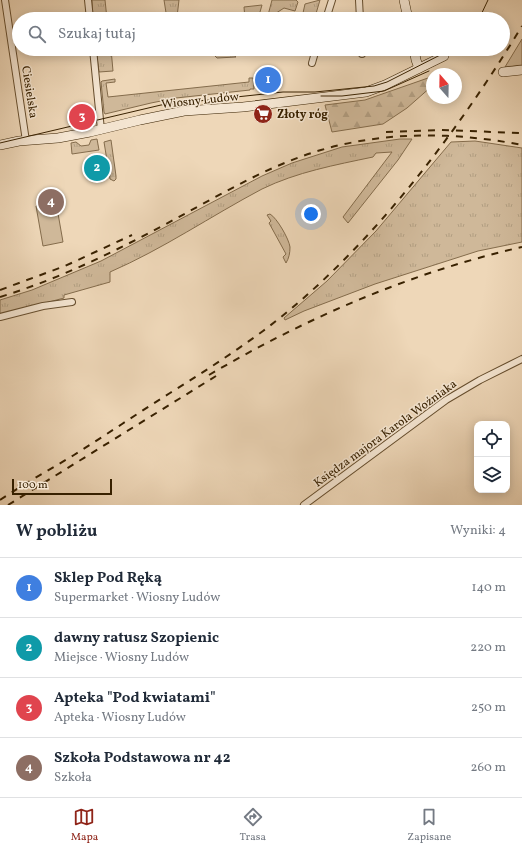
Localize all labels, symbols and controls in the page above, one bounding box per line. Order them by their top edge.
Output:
search box [12,12,510,56]
icon: search [26,23,48,45]
text: Szukaj tutaj [58,24,136,45]
street label: Ciesielska [17,65,41,120]
pin: 1 [255,65,281,95]
north arrow [426,68,462,104]
street label: Wiosny Ludów [161,89,240,113]
pin: 3 [69,102,95,132]
supermarket icon: Złoty róg [252,103,274,125]
place label: Złoty róg [277,107,328,123]
pin: 2 [84,153,110,183]
pin: 4 [38,187,64,217]
your location [301,204,321,224]
street label: Księdza majora Karola Woźniaka [311,376,460,491]
map controls [474,421,510,493]
button: locate [474,421,510,457]
button: layers [474,457,510,493]
scale bar [12,477,112,496]
text: 100 m [18,478,48,493]
text: W pobliżu [16,520,97,543]
text: Wyniki: 4 [450,522,506,540]
text: Sklep Pod Ręką [54,568,162,589]
text: 1 [26,579,32,597]
text: 140 m [472,579,506,597]
text: Supermarket · Wiosny Ludów [54,589,220,607]
text: dawny ratusz Szopienic [54,628,219,649]
text: 2 [26,639,32,657]
text: 220 m [470,639,506,657]
text: Miejsce · Wiosny Ludów [54,649,189,667]
text: Apteka "Pod kwiatami" [54,688,216,709]
text: 3 [26,699,32,717]
text: 250 m [471,699,506,717]
text: Apteka · Wiosny Ludów [54,709,186,727]
text: Szkoła Podstawowa nr 42 [54,748,230,769]
text: 4 [25,759,33,777]
text: 260 m [471,759,506,777]
text: Szkoła [54,769,92,787]
tab: Mapa [71,806,98,845]
tab: Trasa [240,806,266,845]
tab: Zapisane [407,806,451,845]

